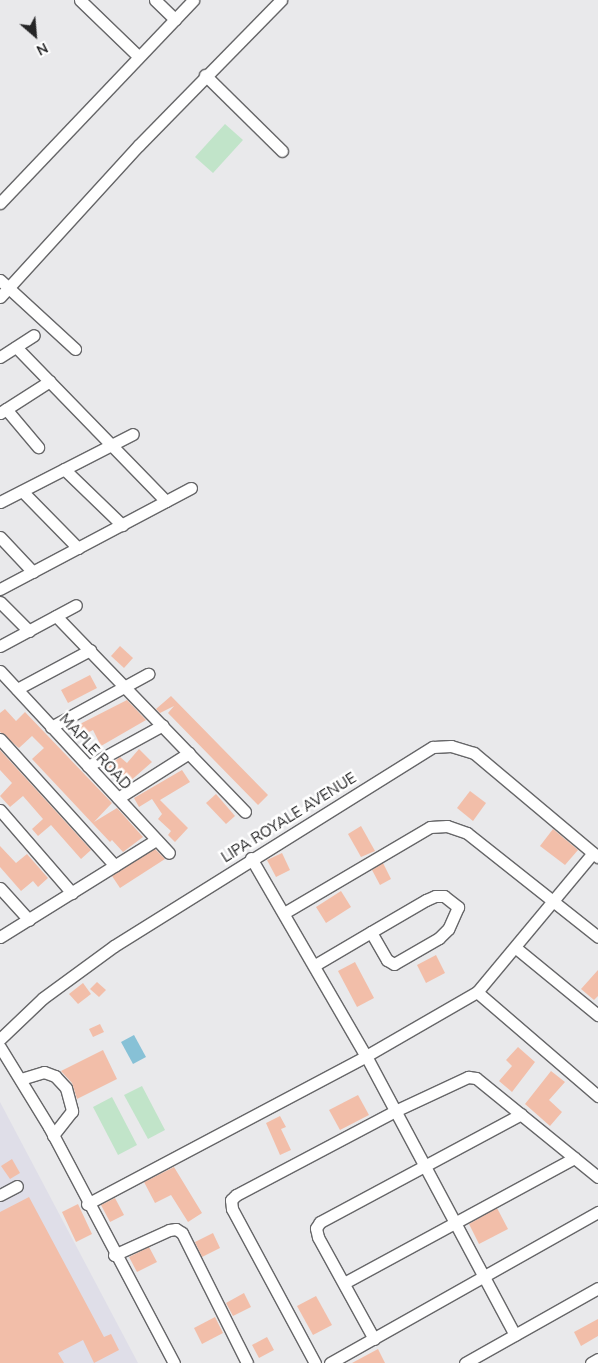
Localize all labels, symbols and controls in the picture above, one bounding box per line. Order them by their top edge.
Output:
north arrow [10,10,60,60]
text: N [33,38,51,60]
street label: MAPLE ROAD [55,710,135,794]
street label: LIPA ROYALE AVENUE [218,769,360,867]

